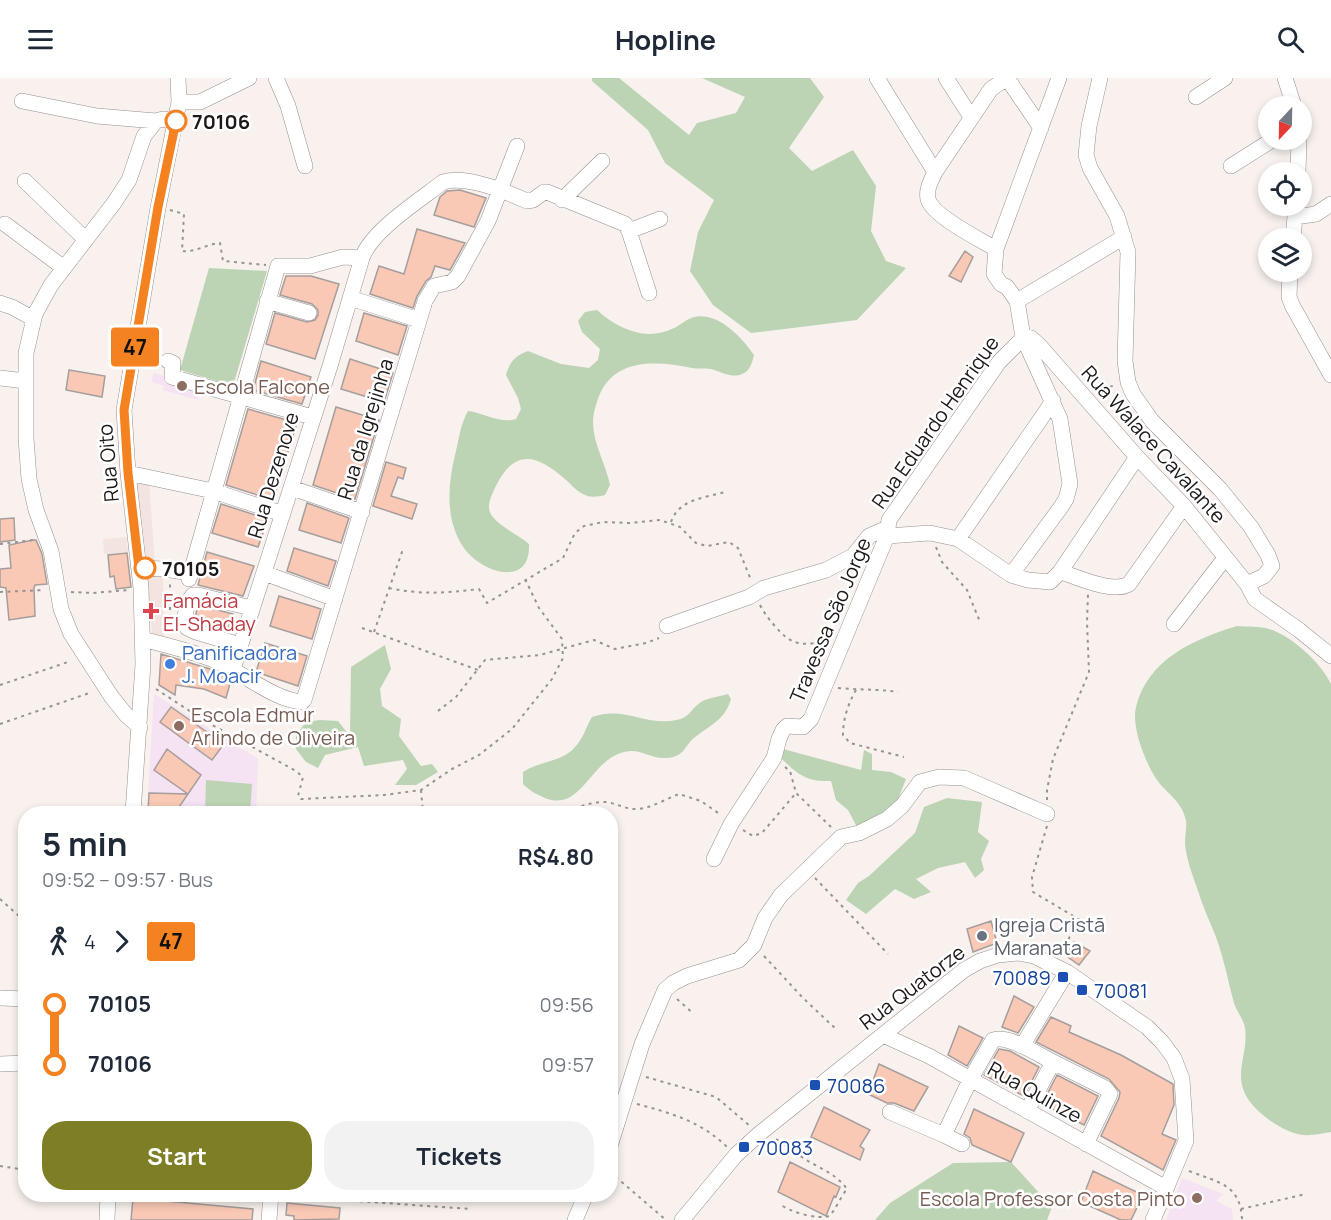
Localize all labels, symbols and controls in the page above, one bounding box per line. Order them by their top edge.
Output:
text: Hopline [615,21,716,58]
icon: menu [24,23,57,56]
icon: search [1274,23,1307,56]
north arrow [1258,96,1312,150]
map controls [1258,96,1312,282]
place label: 70106 [192,108,250,135]
marker: 70106 [165,110,187,132]
button: locate [1258,162,1312,216]
button: layers [1258,228,1312,282]
line badge: 47 [108,328,162,366]
street label: Rua Eduardo Henrique [865,330,1005,514]
text: 47 [123,333,147,361]
street label: Rua da Igrejinha [331,355,399,503]
street label: Rua Walace Cavalante [1076,359,1232,529]
place label: Escola Falcone [194,373,330,400]
marker: Escola Falcone [175,379,189,393]
street label: Rua Dezenove [241,409,305,541]
street label: Rua Oito [91,423,125,503]
street label: Travessa São Jorge [783,533,877,707]
place label: 70105 [162,555,219,582]
marker: 70105 [134,557,156,579]
place label: Famácia El-Shaday [163,587,256,637]
marker: Famácia El-Shaday [144,604,158,618]
place label: Panificadora J. Moacir [182,639,297,689]
marker: Panificadora J. Moacir [163,657,177,671]
place label: Escola Edmur Arlindo de Oliveira [191,701,355,751]
marker: Escola Edmur Arlindo de Oliveira [172,719,186,733]
text: 5 min [42,821,128,866]
text: R$4.80 [518,842,594,872]
text: 09:52 – 09:57 · Bus [42,866,213,893]
place label: Igreja Cristã Maranata [994,911,1105,961]
icon: walk [42,925,75,958]
icon: forward [105,925,138,958]
text: 47 [159,927,183,955]
text: 4 [84,928,96,955]
marker: Igreja Cristã Maranata [975,929,989,943]
street label: Rua Quatorze [854,939,970,1035]
place label: 70089 [993,964,1051,991]
marker: 70089 [1056,970,1070,984]
place label: 70081 [1094,977,1148,1004]
marker: 70081 [1075,983,1089,997]
text: 70105 [88,989,151,1019]
text: 09:56 [539,991,594,1018]
text: 70106 [88,1049,152,1079]
text: 09:57 [542,1051,594,1078]
street label: Rua Quinze [983,1055,1087,1129]
place label: 70086 [827,1072,885,1099]
marker: 70086 [808,1078,822,1092]
button: Start [42,1121,312,1190]
button: Tickets [324,1121,594,1190]
place label: 70083 [756,1134,813,1161]
marker: 70083 [737,1140,751,1154]
place label: Escola Professor Costa Pinto [920,1185,1185,1212]
marker: Escola Professor Costa Pinto [1190,1191,1204,1205]

